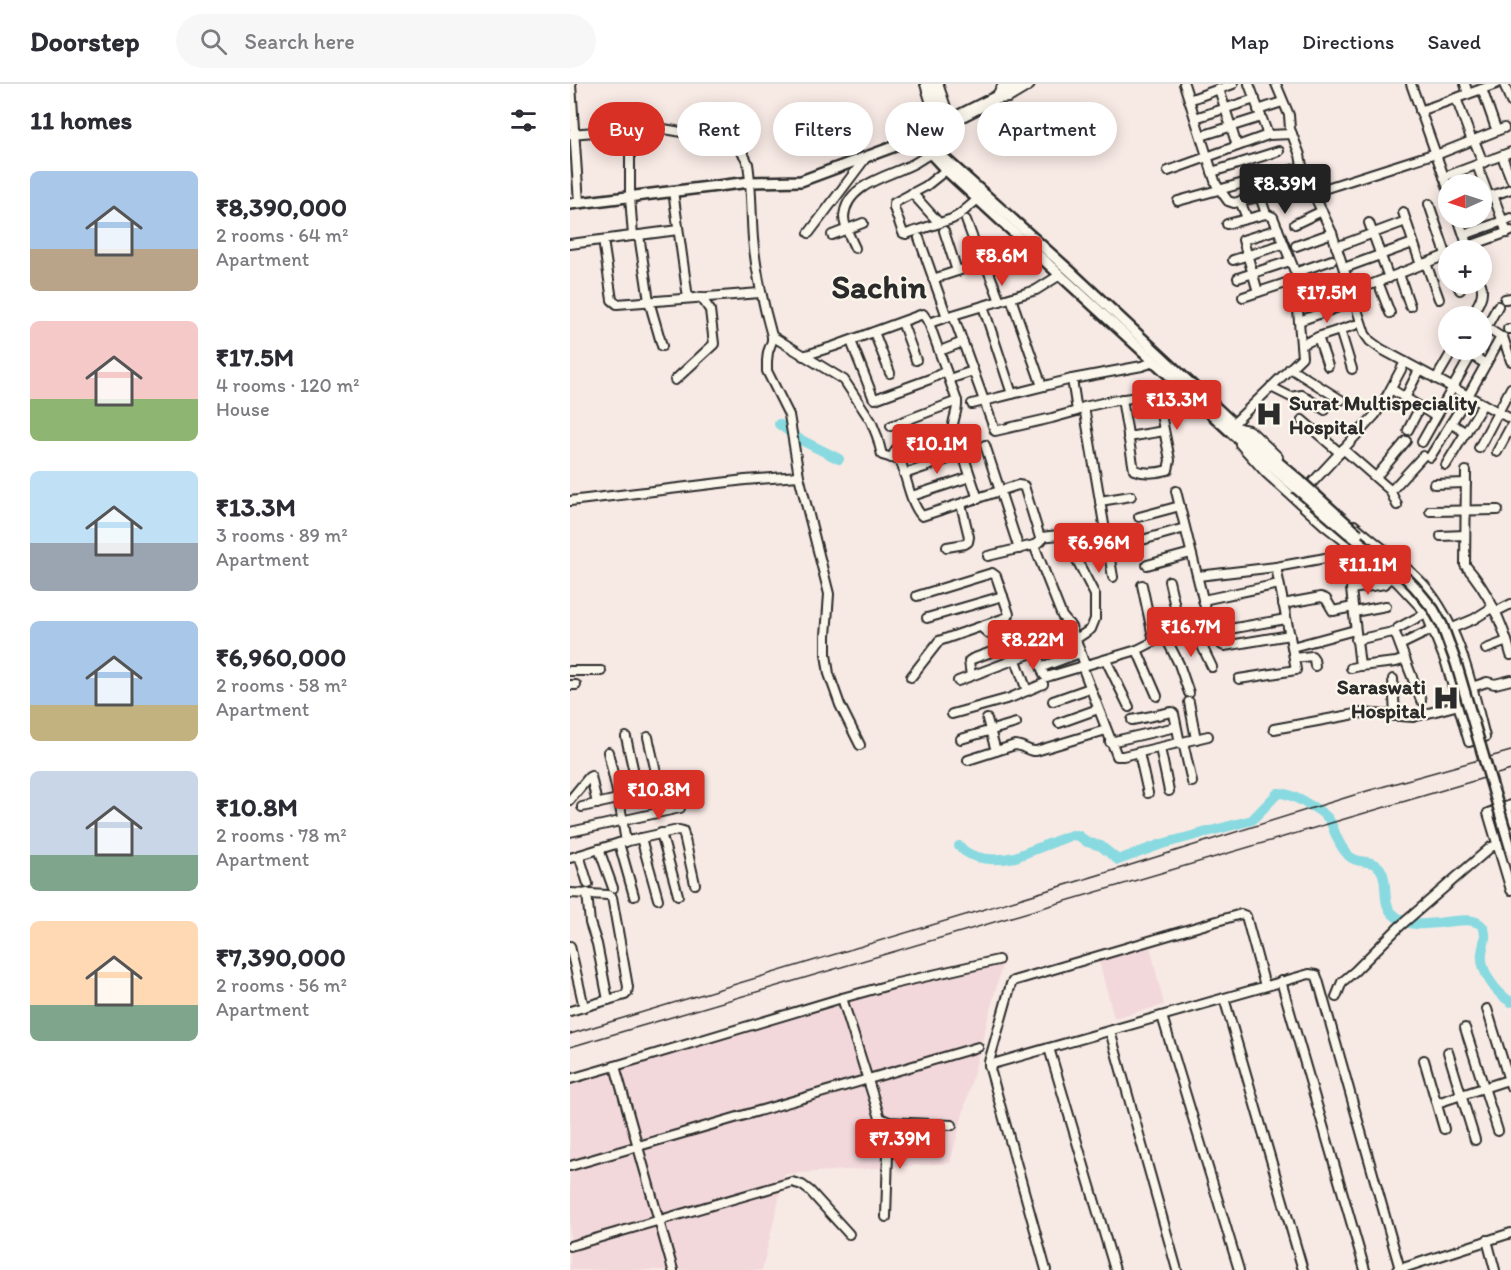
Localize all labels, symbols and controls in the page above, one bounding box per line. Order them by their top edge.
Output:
search box [176,14,596,68]
text: Doorstep [30,24,140,58]
icon: search [197,25,230,58]
text: Search here [245,28,355,55]
text: Map [1231,29,1269,54]
text: Directions [1302,29,1394,54]
text: Saved [1427,29,1481,54]
chip: Buy [588,102,665,156]
chip: Rent [677,102,761,156]
chip: Filters [773,102,873,156]
chip: New [885,102,965,156]
chip: Apartment [977,102,1117,156]
text: 11 homes [30,104,132,136]
icon: filters [507,104,540,137]
pin: ₹8.39M [1236,164,1334,215]
text: ₹8.39M [1254,171,1316,195]
north arrow [1438,174,1492,228]
map controls [1438,174,1492,360]
text: ₹8,390,000 [216,191,347,223]
icon: home [78,195,150,267]
text: 2 rooms · 64 m² [216,223,348,247]
pin: ₹8.6M [960,236,1044,287]
button: + [1438,240,1492,294]
text: ₹8.6M [976,243,1028,267]
text: Apartment [216,247,309,271]
district label: Sachin [831,267,927,306]
pin: ₹17.5M [1278,273,1376,324]
text: ₹17.5M [1297,280,1357,304]
button: − [1438,306,1492,360]
text: ₹17.5M [216,341,294,373]
icon: home [78,345,150,417]
text: 4 rooms · 120 m² [216,373,359,397]
pin: ₹13.3M [1128,380,1226,431]
text: ₹13.3M [1146,387,1208,411]
place label: Surat Multispeciality Hospital [1289,390,1477,440]
text: House [216,397,270,421]
hospital icon: Surat Multispeciality Hospital [1254,399,1284,429]
pin: ₹10.1M [888,424,986,475]
text: ₹10.1M [906,431,968,455]
text: ₹13.3M [216,491,296,523]
icon: home [78,495,150,567]
text: 3 rooms · 89 m² [216,523,348,547]
pin: ₹6.96M [1050,523,1148,574]
text: ₹6.96M [1068,530,1130,554]
pin: ₹11.1M [1319,545,1417,596]
text: Apartment [216,547,309,571]
text: ₹11.1M [1339,552,1397,576]
pin: ₹16.7M [1142,607,1240,658]
text: ₹16.7M [1161,614,1221,638]
pin: ₹8.22M [984,620,1082,671]
text: ₹8.22M [1002,627,1064,651]
text: ₹6,960,000 [216,641,346,673]
icon: home [78,645,150,717]
text: 2 rooms · 58 m² [216,673,347,697]
place label: Saraswati Hospital [1337,674,1427,724]
hospital icon: Saraswati Hospital [1431,683,1461,713]
text: Apartment [216,697,309,721]
pin: ₹10.8M [610,770,708,821]
text: ₹10.8M [628,777,690,801]
text: ₹10.8M [216,791,298,823]
icon: home [78,795,150,867]
text: 2 rooms · 78 m² [216,823,347,847]
text: Apartment [216,847,309,871]
text: ₹7,390,000 [216,941,346,973]
icon: home [78,945,150,1017]
text: 2 rooms · 56 m² [216,973,347,997]
text: Apartment [216,997,309,1021]
pin: ₹7.39M [851,1119,949,1170]
text: ₹7.39M [869,1126,931,1150]

